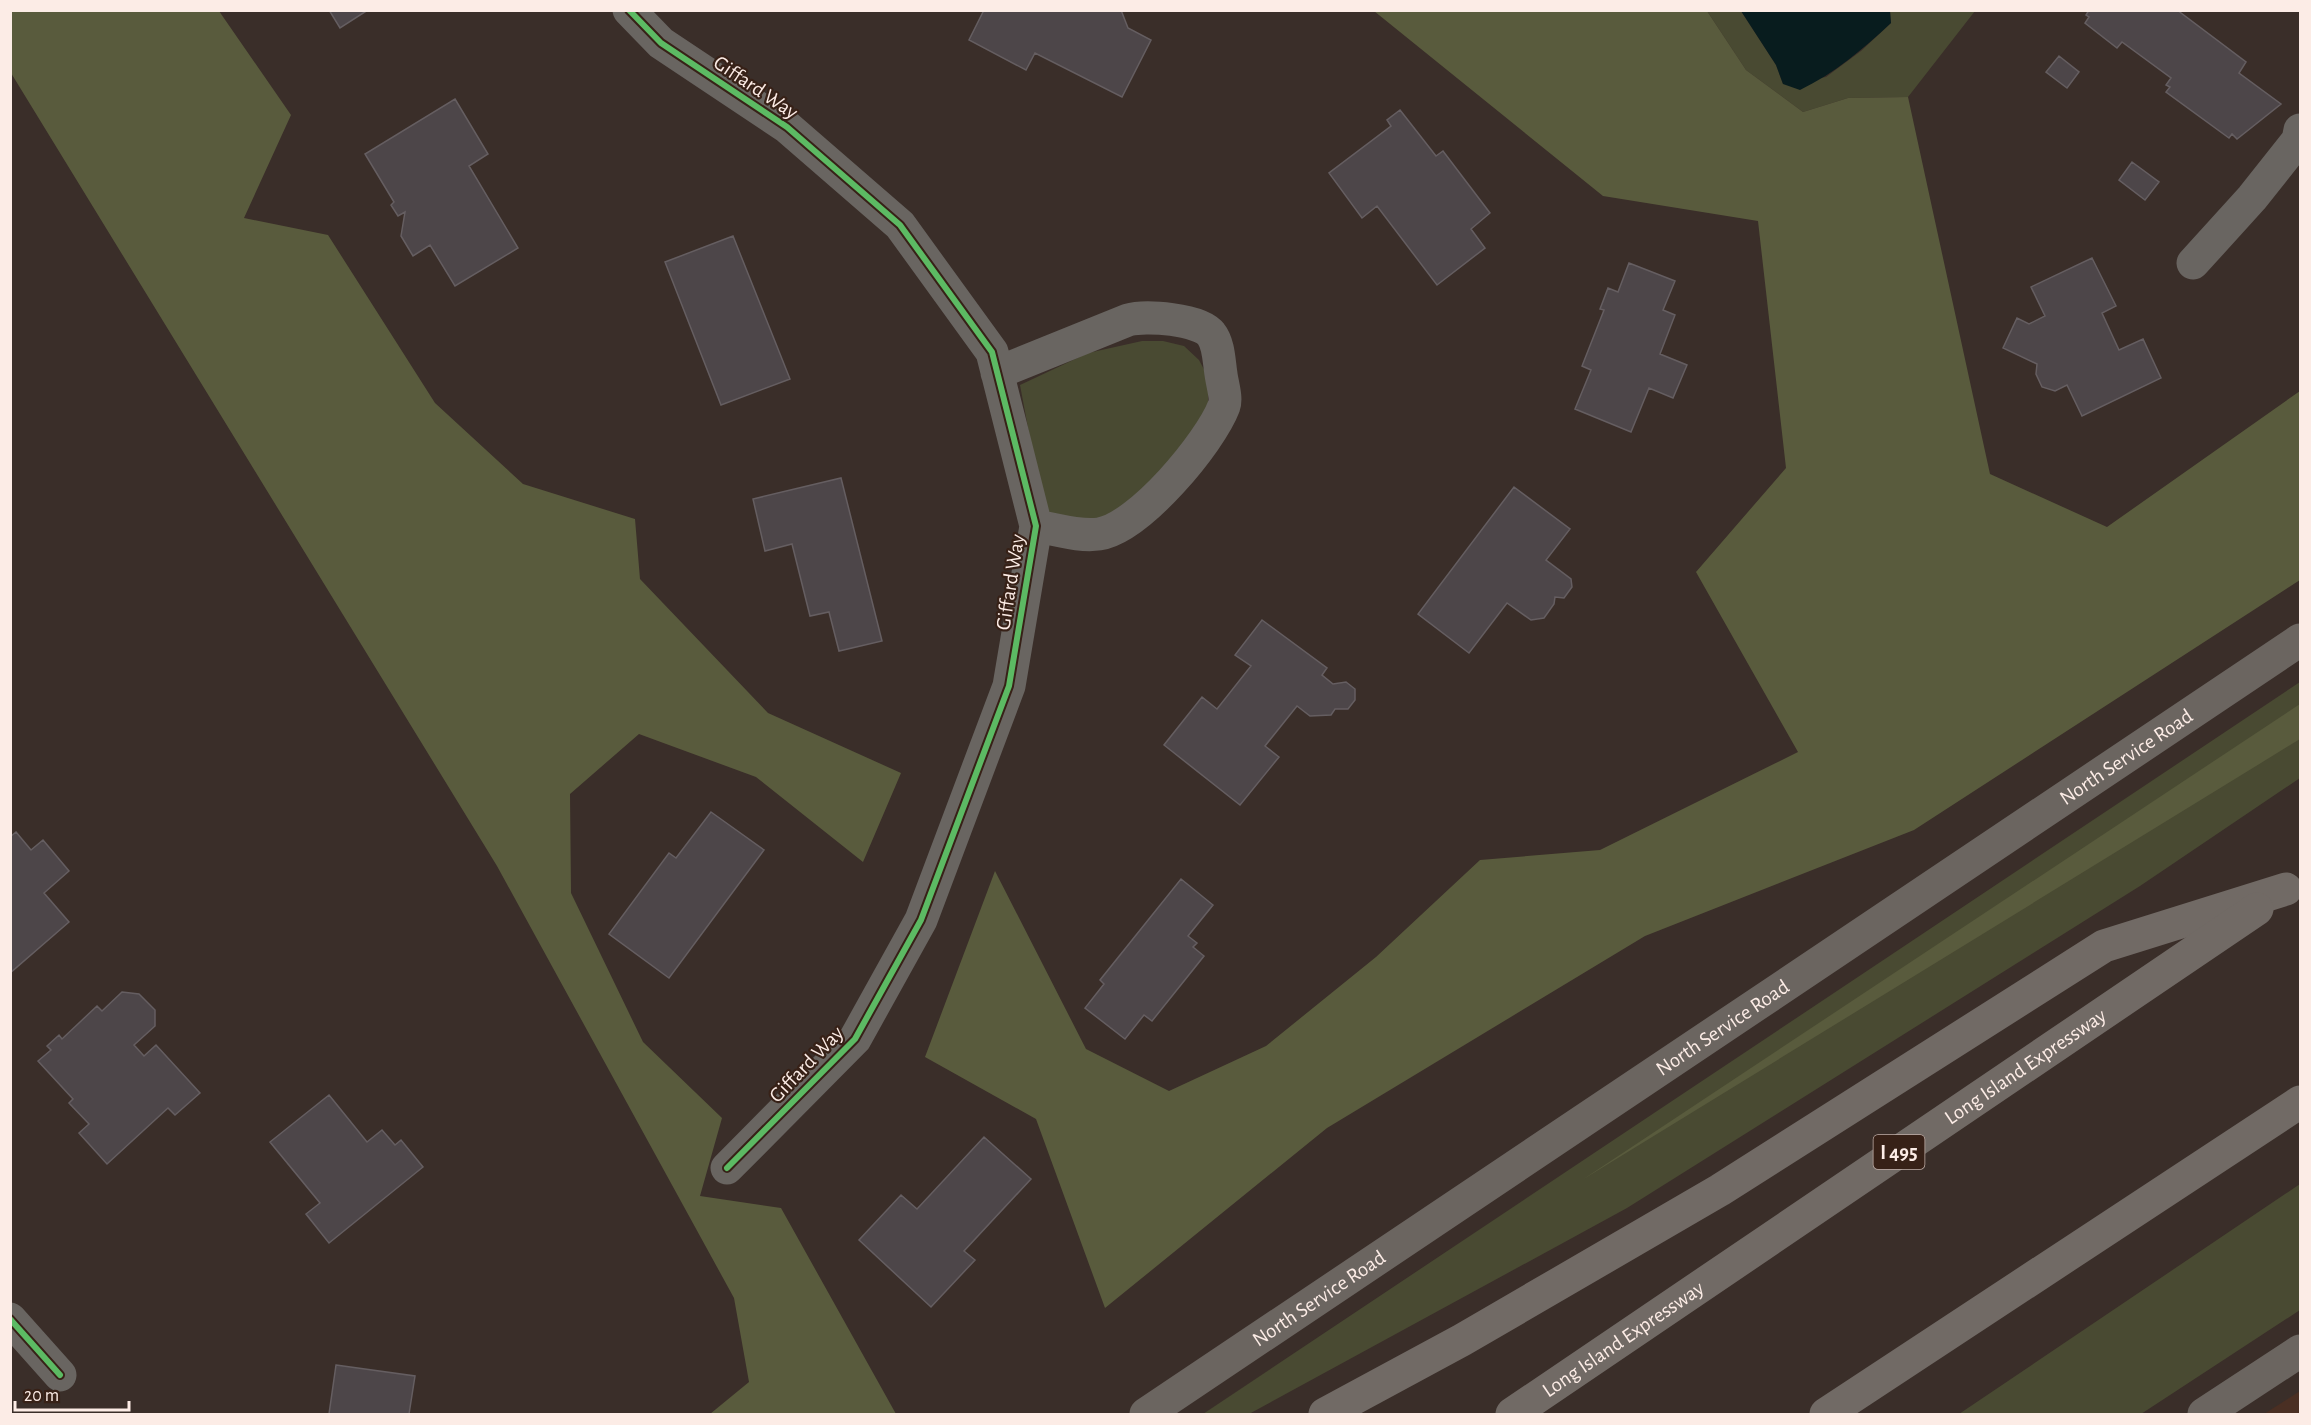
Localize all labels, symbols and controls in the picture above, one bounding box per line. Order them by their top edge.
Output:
street label: Giffard Way [710,52,802,123]
street label: Giffard Way [993,533,1028,632]
street label: North Service Road [2056,705,2197,809]
street label: North Service Road [1652,976,1793,1080]
street label: Long Island Expressway [1941,1005,2110,1129]
street label: Giffard Way [765,1022,848,1106]
road number: I 495 [1874,1135,1924,1169]
street label: North Service Road [1249,1247,1389,1351]
street label: Long Island Expressway [1539,1277,1708,1401]
scale bar [15,1374,129,1412]
text: 20 m [24,1387,59,1405]

